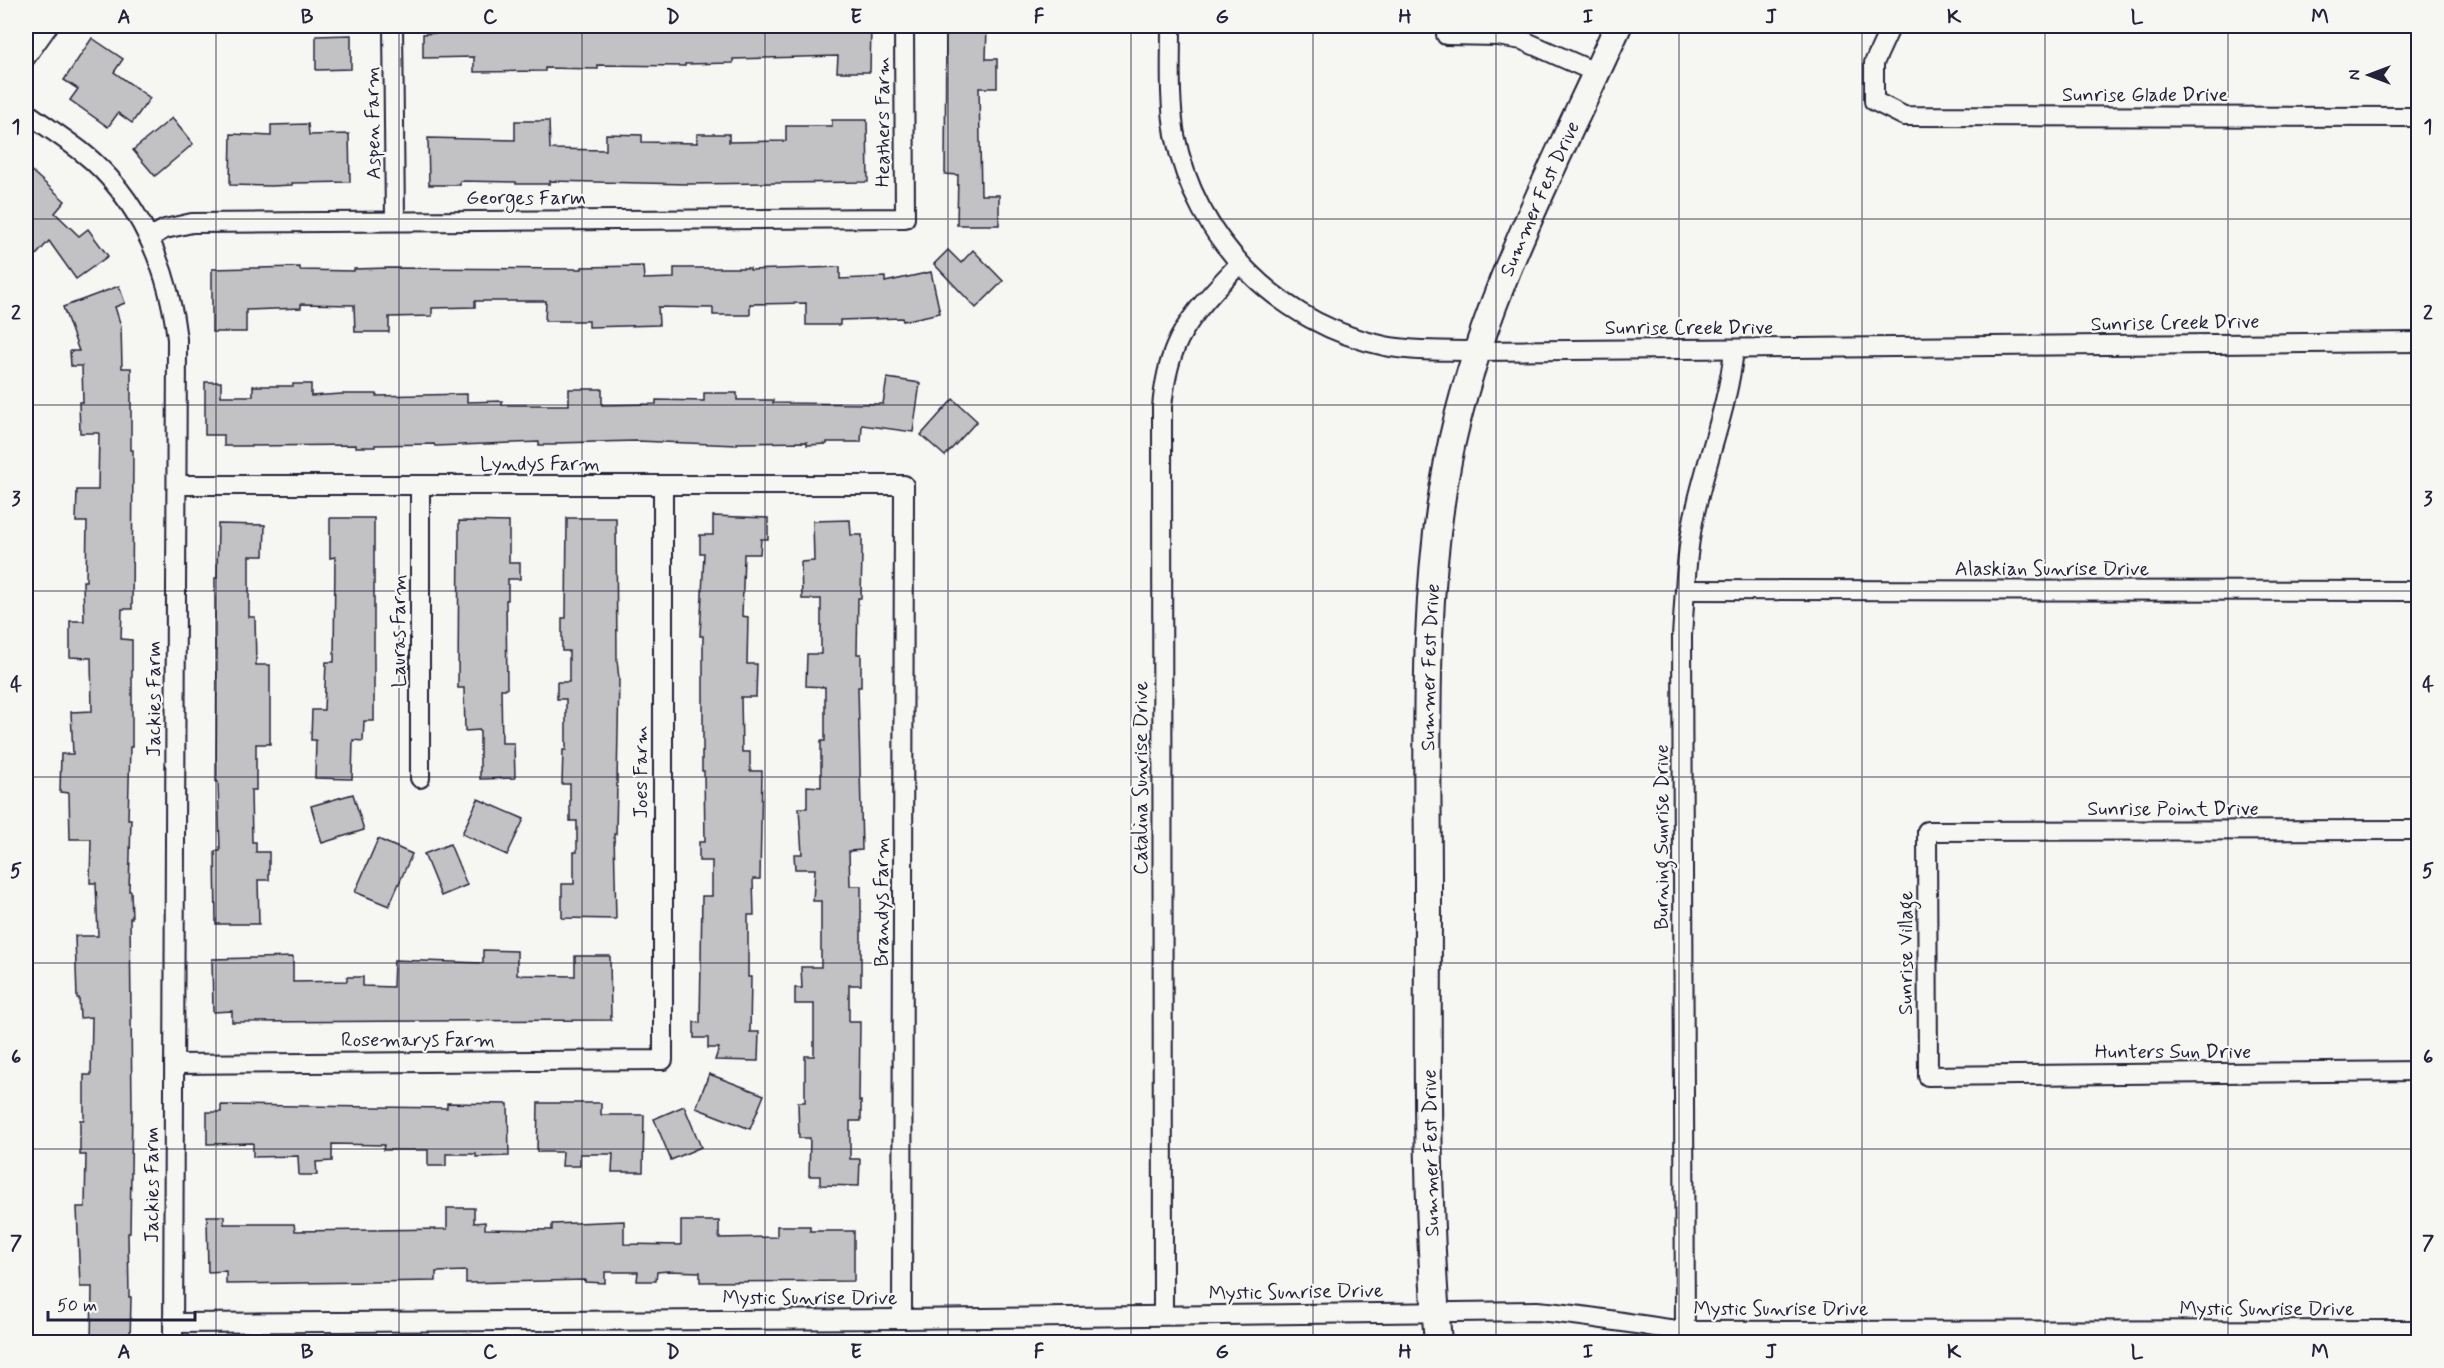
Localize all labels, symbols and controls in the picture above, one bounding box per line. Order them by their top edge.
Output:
text: A [117,4,131,31]
text: B [301,4,314,31]
text: C [483,4,498,31]
text: D [666,4,680,31]
text: E [850,4,862,31]
text: F [1034,4,1045,31]
text: G [1215,4,1229,31]
text: H [1398,4,1412,31]
text: I [1583,4,1593,31]
text: J [1765,4,1777,31]
text: K [1947,4,1962,31]
text: L [2131,4,2144,31]
text: M [2311,4,2329,31]
north arrow [2339,45,2399,105]
street label: Heathers Farm [870,57,897,187]
street label: Aspen Farm [359,66,388,180]
text: N [2345,70,2366,80]
street label: Sunrise Glade Drive [2062,82,2228,109]
text: 1 [12,114,20,141]
text: 1 [2424,114,2432,141]
street label: Summer Fest Drive [1494,117,1587,281]
street label: Georges Farm [466,185,586,213]
text: 2 [11,300,21,327]
text: 2 [2423,300,2433,327]
street label: Sunrise Creek Drive [2090,309,2260,338]
street label: Sunrise Creek Drive [1605,315,1773,342]
street label: Lyndys Farm [480,451,600,478]
text: 3 [11,486,21,513]
text: 3 [2423,486,2433,513]
street label: Alaskian Sunrise Drive [1955,556,2149,583]
street label: Lauras Farm [386,574,413,688]
street label: Summer Fest Drive [1415,583,1447,751]
street label: Jackies Farm [141,641,168,757]
text: 4 [10,672,22,699]
text: 4 [2422,672,2434,699]
street label: Catalina Sunrise Drive [1128,681,1155,875]
street label: Joes Farm [628,725,655,819]
street label: Burning Sunrise Drive [1649,744,1678,930]
street label: Sunrise Point Drive [2087,796,2259,823]
street label: Brandys Farm [869,837,896,967]
text: 5 [10,858,22,885]
text: 5 [2422,858,2434,885]
street label: Sunrise Village [1893,891,1922,1015]
street label: Rosemarys Farm [341,1027,495,1054]
street label: Hunters Sun Drive [2095,1039,2251,1066]
text: 6 [11,1044,21,1071]
text: 6 [2423,1044,2433,1071]
street label: Summer Fest Drive [1417,1069,1446,1237]
street label: Jackies Farm [139,1127,166,1243]
text: 7 [10,1230,22,1257]
text: 7 [2422,1230,2434,1257]
street label: Mystic Sunrise Drive [1208,1277,1384,1308]
scale bar [48,1284,195,1322]
street label: Mystic Sunrise Drive [723,1285,897,1312]
text: 50 m [57,1294,97,1318]
street label: Mystic Sunrise Drive [1694,1296,1868,1323]
street label: Mystic Sunrise Drive [2180,1296,2354,1323]
text: A [117,1339,131,1366]
text: B [301,1339,314,1366]
text: C [483,1339,498,1366]
text: D [666,1339,680,1366]
text: E [850,1339,862,1366]
text: F [1034,1339,1045,1366]
text: G [1215,1339,1229,1366]
text: H [1398,1339,1412,1366]
text: I [1583,1339,1593,1366]
text: J [1765,1339,1777,1366]
text: K [1947,1339,1962,1366]
text: L [2131,1339,2144,1366]
text: M [2311,1339,2329,1366]

